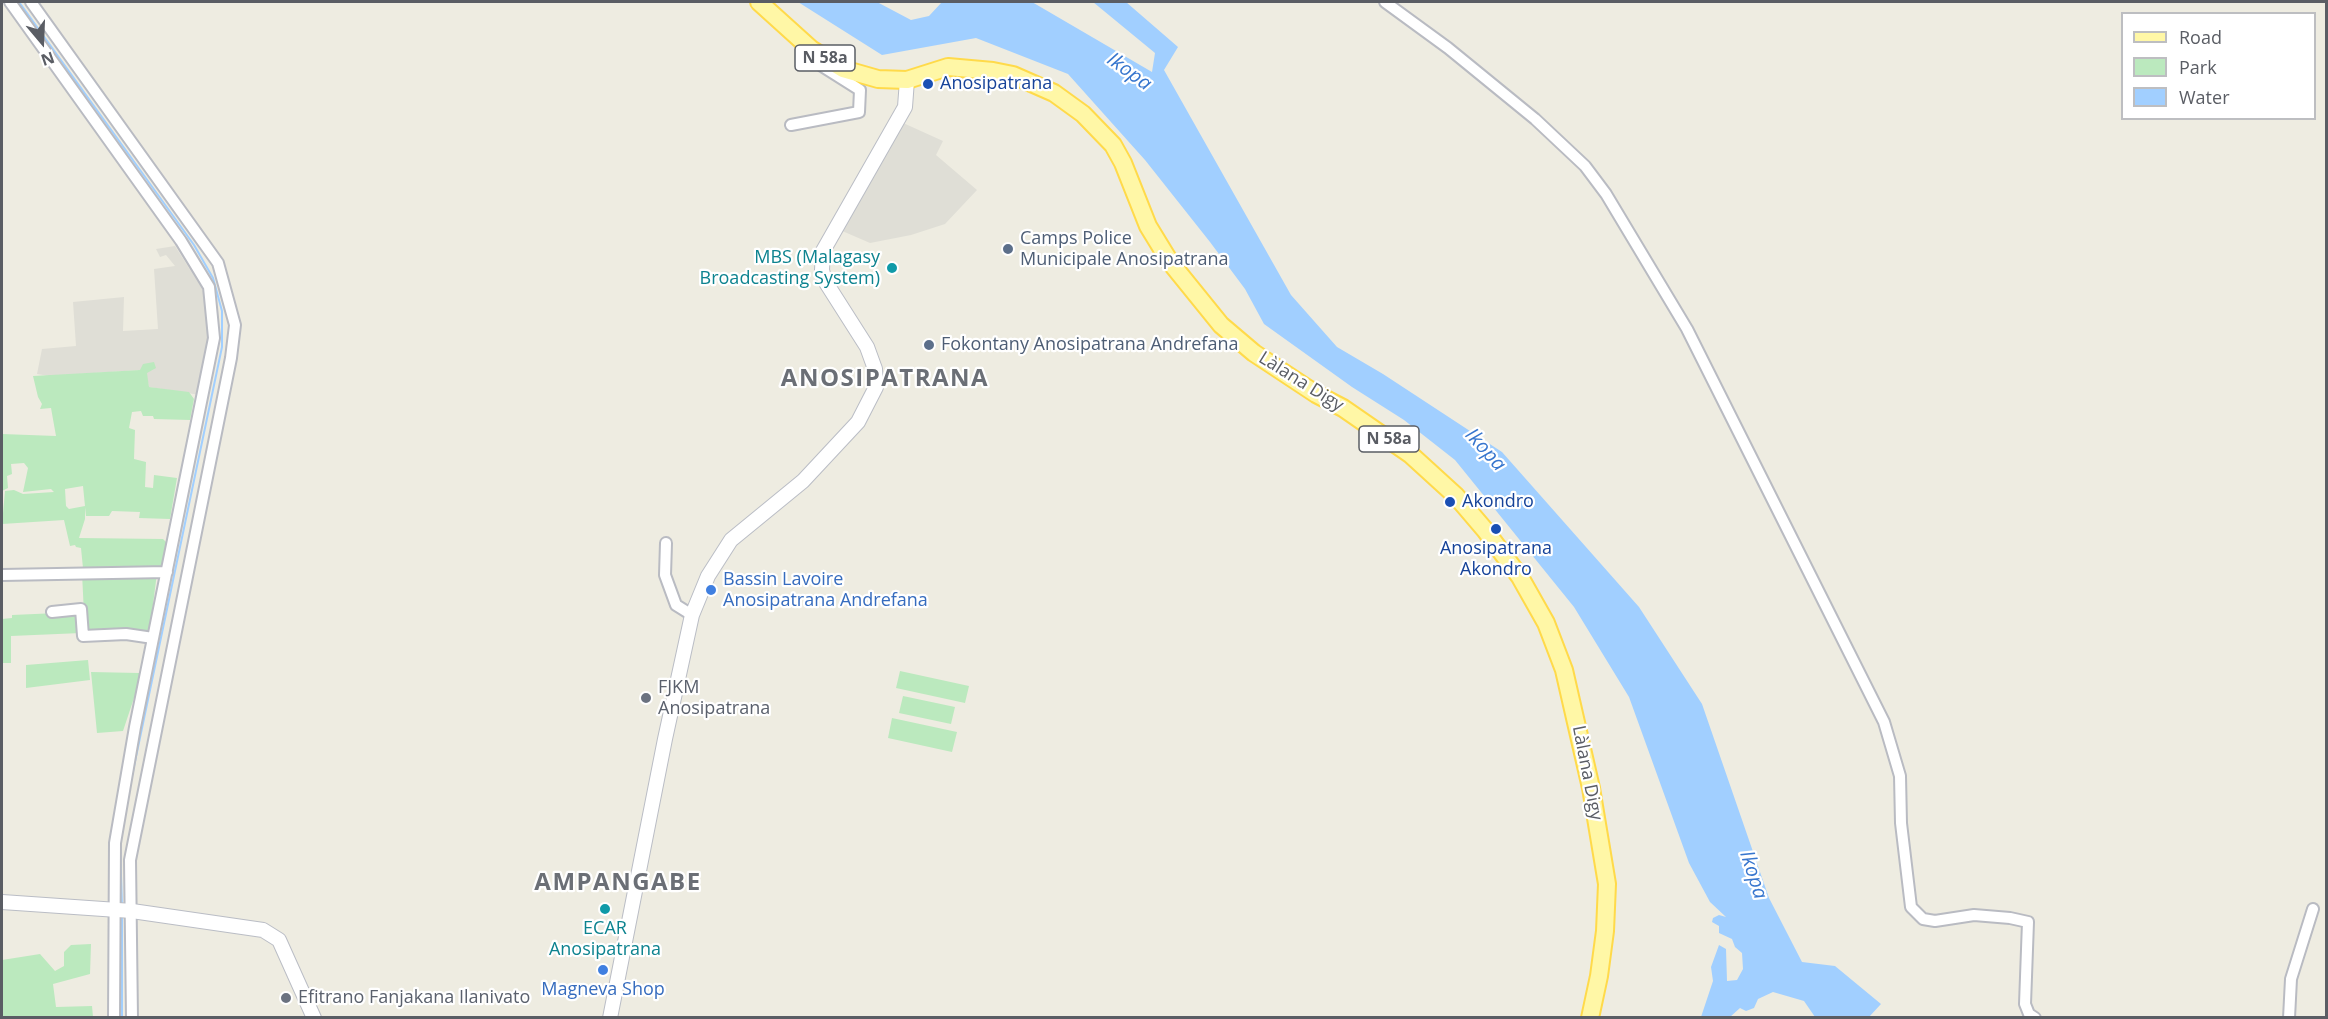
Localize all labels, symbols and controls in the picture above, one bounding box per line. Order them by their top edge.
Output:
north arrow [12,12,72,72]
legend [2121,12,2316,120]
text: Road [2179,25,2222,49]
road number: N 58a [795,45,855,71]
text: N [38,46,58,72]
water label: Ikopa [1102,48,1156,96]
text: Park [2179,55,2217,79]
place label: Anosipatrana [940,73,1052,95]
marker: Anosipatrana [921,77,935,91]
text: Water [2179,85,2230,109]
place label: Camps Police Municipale Anosipatrana [1020,228,1229,270]
marker: Camps Police Municipale Anosipatrana [1001,242,1015,256]
place label: MBS (Malagasy Broadcasting System) [700,247,880,290]
marker: MBS (Malagasy Broadcasting System) [885,261,899,275]
place label: Fokontany Anosipatrana Andrefana [941,334,1238,356]
marker: Fokontany Anosipatrana Andrefana [922,338,936,352]
street label: Làlana Digy [1255,347,1347,417]
district label: ANOSIPATRANA [781,365,989,393]
water label: Ikopa [1460,424,1510,476]
road number: N 58a [1359,426,1419,452]
place label: Akondro [1462,491,1534,513]
marker: Akondro [1443,495,1457,509]
marker: Anosipatrana Akondro [1489,522,1503,536]
place label: Anosipatrana Akondro [1440,538,1552,580]
place label: Bassin Lavoire Anosipatrana Andrefana [723,569,928,612]
marker: Bassin Lavoire Anosipatrana Andrefana [704,583,718,597]
place label: FJKM Anosipatrana [658,677,770,720]
marker: FJKM Anosipatrana [639,691,653,705]
street label: Làlana Digy [1567,724,1607,822]
water label: Ikopa [1734,848,1772,902]
district label: AMPANGABE [534,869,702,897]
marker: ECAR Anosipatrana [598,902,612,916]
place label: ECAR Anosipatrana [549,918,661,960]
marker: Magneva Shop [596,963,610,977]
place label: Magneva Shop [541,979,665,1001]
place label: Efitrano Fanjakana Ilanivato [298,987,530,1009]
marker: Efitrano Fanjakana Ilanivato [279,991,293,1005]

